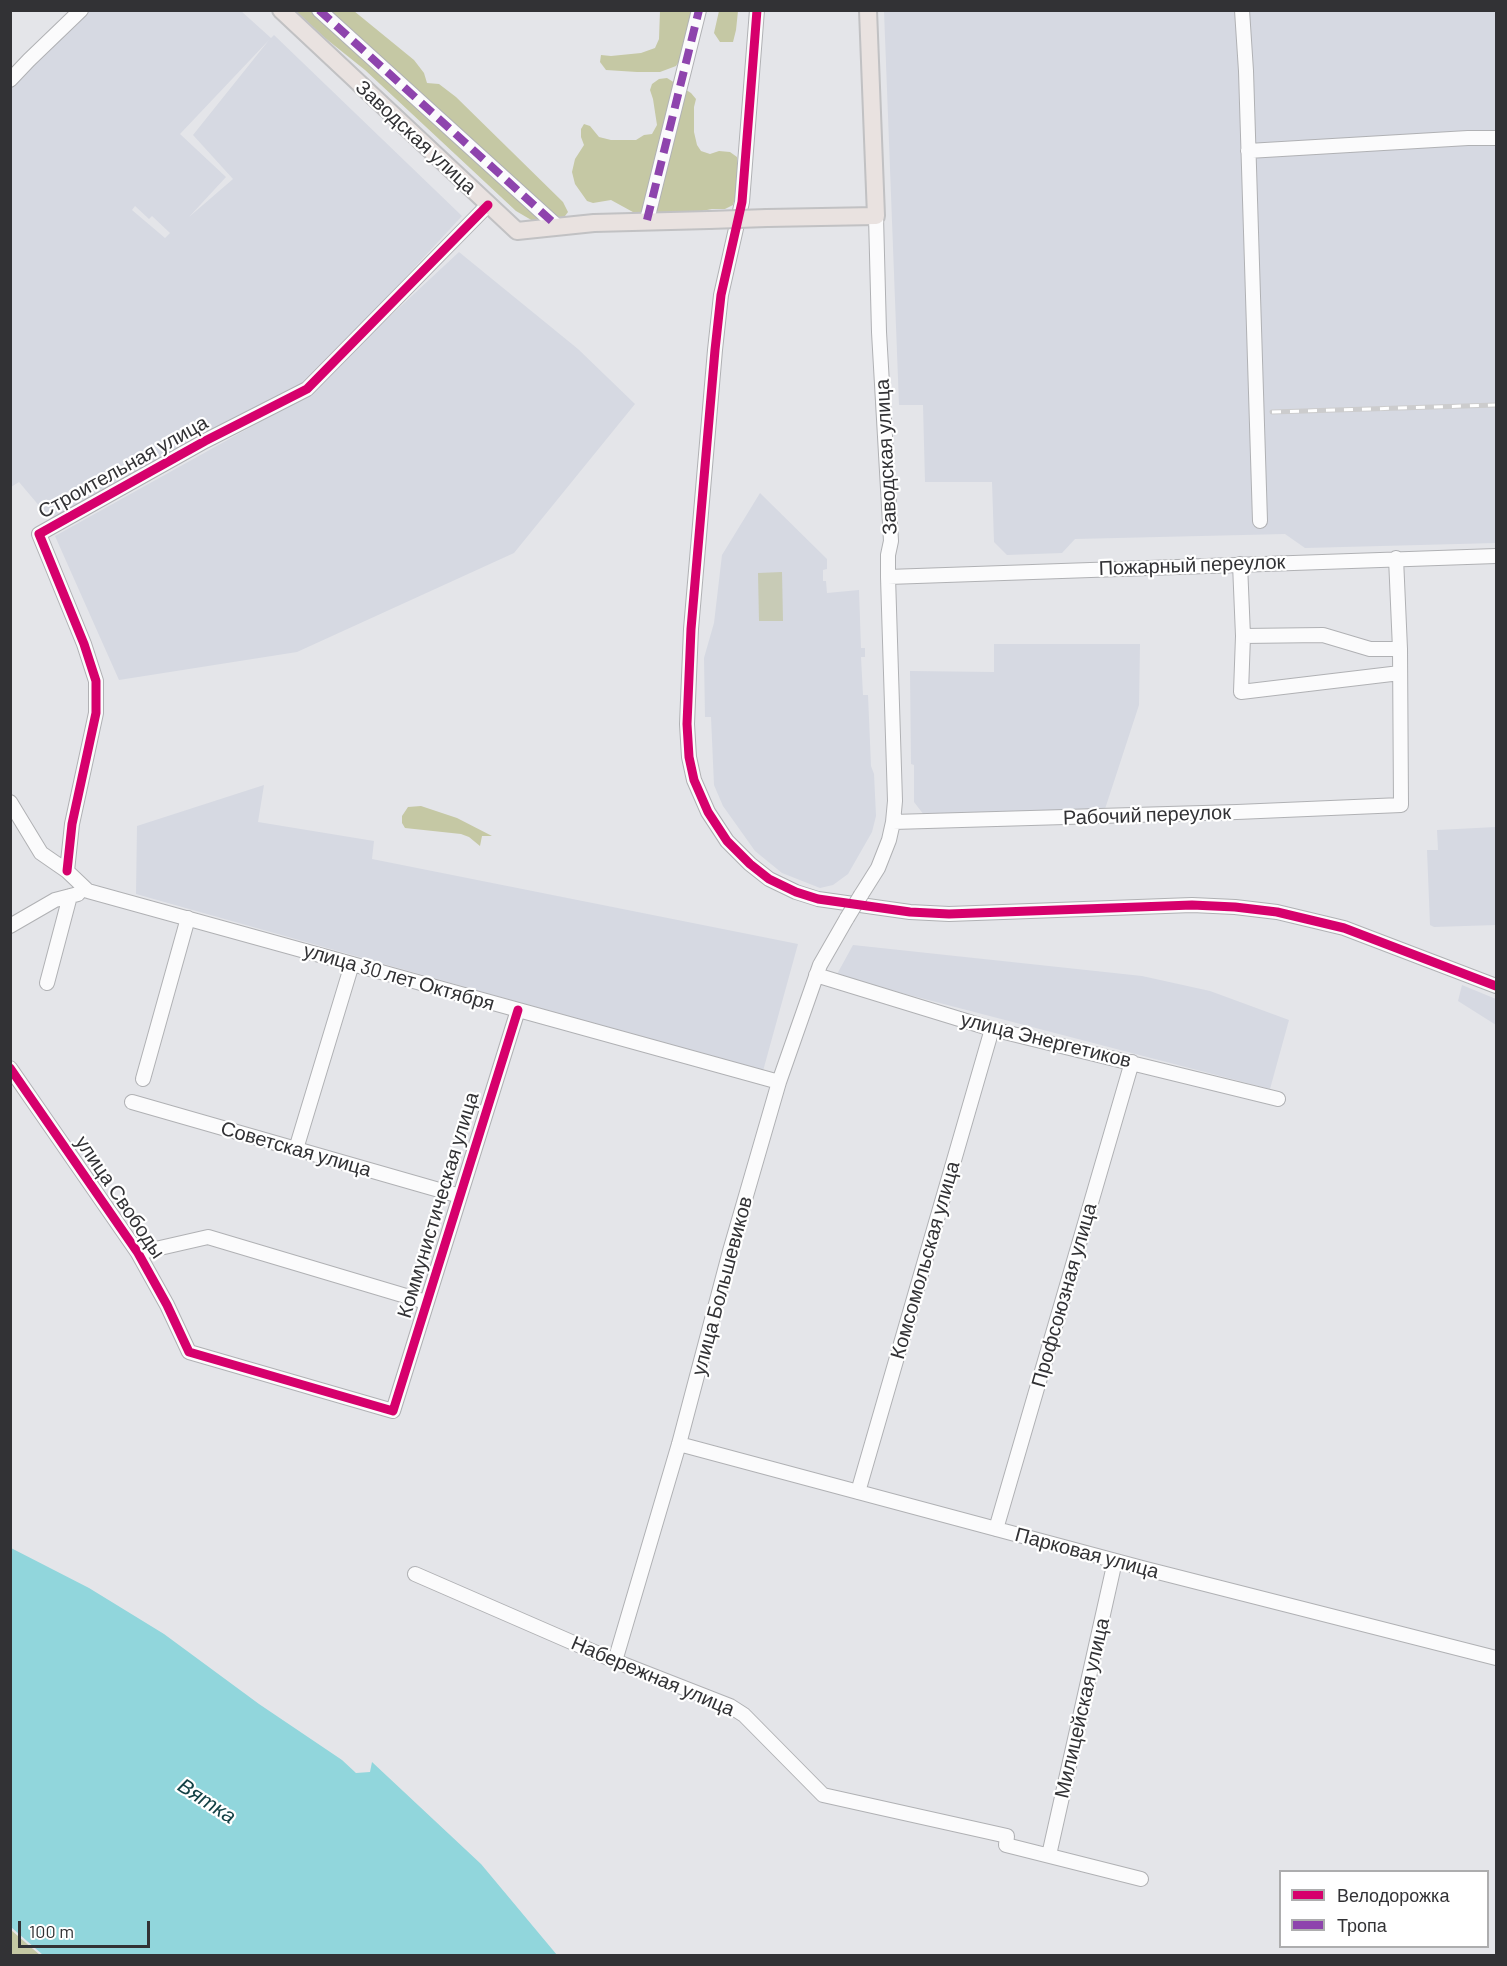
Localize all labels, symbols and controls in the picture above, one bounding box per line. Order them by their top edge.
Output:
street label: Заводская улица [351,75,481,199]
street label: Заводская улица [870,378,902,536]
street label: Строительная улица [34,410,212,524]
street label: Пожарный переулок [1098,550,1286,580]
street label: Рабочий переулок [1063,800,1231,830]
street label: улица 30 лет Октября [301,938,497,1016]
street label: улица Энергетиков [958,1007,1134,1073]
street label: Коммунистическая улица [392,1089,484,1321]
street label: Советская улица [218,1116,374,1182]
street label: улица Свободы [70,1131,170,1263]
street label: Комсомольская улица [885,1158,965,1362]
street label: улица Большевиков [687,1194,757,1378]
street label: Профсоюзная улица [1026,1200,1102,1390]
street label: Парковая улица [1012,1522,1162,1584]
street label: Милицейская улица [1050,1616,1114,1800]
street label: Набережная улица [568,1631,738,1721]
water label: Вятка [173,1773,241,1829]
legend [1279,1870,1489,1948]
text: Велодорожка [1337,1884,1449,1906]
scale bar [21,1909,153,1947]
text: Тропа [1337,1914,1387,1936]
text: 100 m [29,1920,74,1942]

